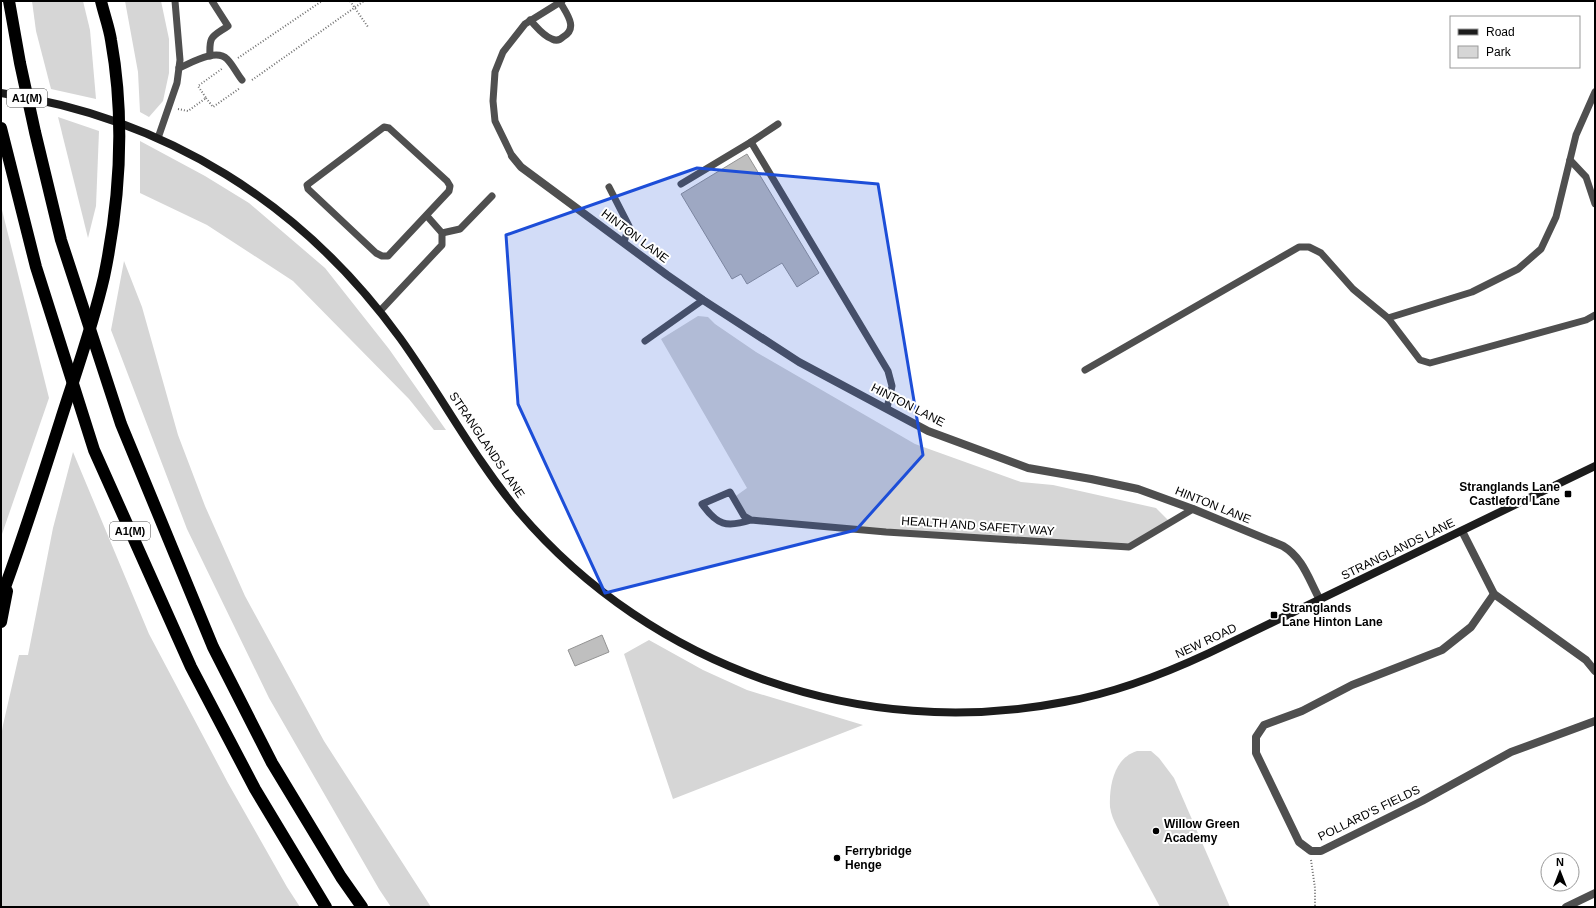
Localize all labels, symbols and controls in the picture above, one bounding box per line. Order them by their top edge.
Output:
legend [1450,16,1580,68]
text: Road [1486,25,1515,39]
text: Park [1486,45,1512,59]
road number: A1(M) [7,89,47,107]
street label: HINTON LANE [599,206,671,266]
street label: HINTON LANE [869,380,947,430]
street label: STRANGLANDS LANE [446,389,528,501]
place label: Stranglands Lane Castleford Lane [1459,480,1560,508]
street label: HINTON LANE [1173,483,1253,527]
marker: Stranglands Lane Castleford Lane [1563,489,1573,499]
street label: HEALTH AND SAFETY WAY [901,514,1055,538]
street label: STRANGLANDS LANE [1339,515,1457,583]
road number: A1(M) [110,522,150,540]
place label: Stranglands Lane Hinton Lane [1282,601,1383,629]
marker: Stranglands Lane Hinton Lane [1269,610,1279,620]
street label: NEW ROAD [1173,621,1239,661]
street label: POLLARD'S FIELDS [1316,782,1422,844]
place label: Willow Green Academy [1164,817,1240,845]
marker: Willow Green Academy [1151,826,1161,836]
place label: Ferrybridge Henge [845,844,912,872]
north arrow [1540,852,1580,892]
marker: Ferrybridge Henge [832,853,842,863]
text: N [1556,856,1564,868]

